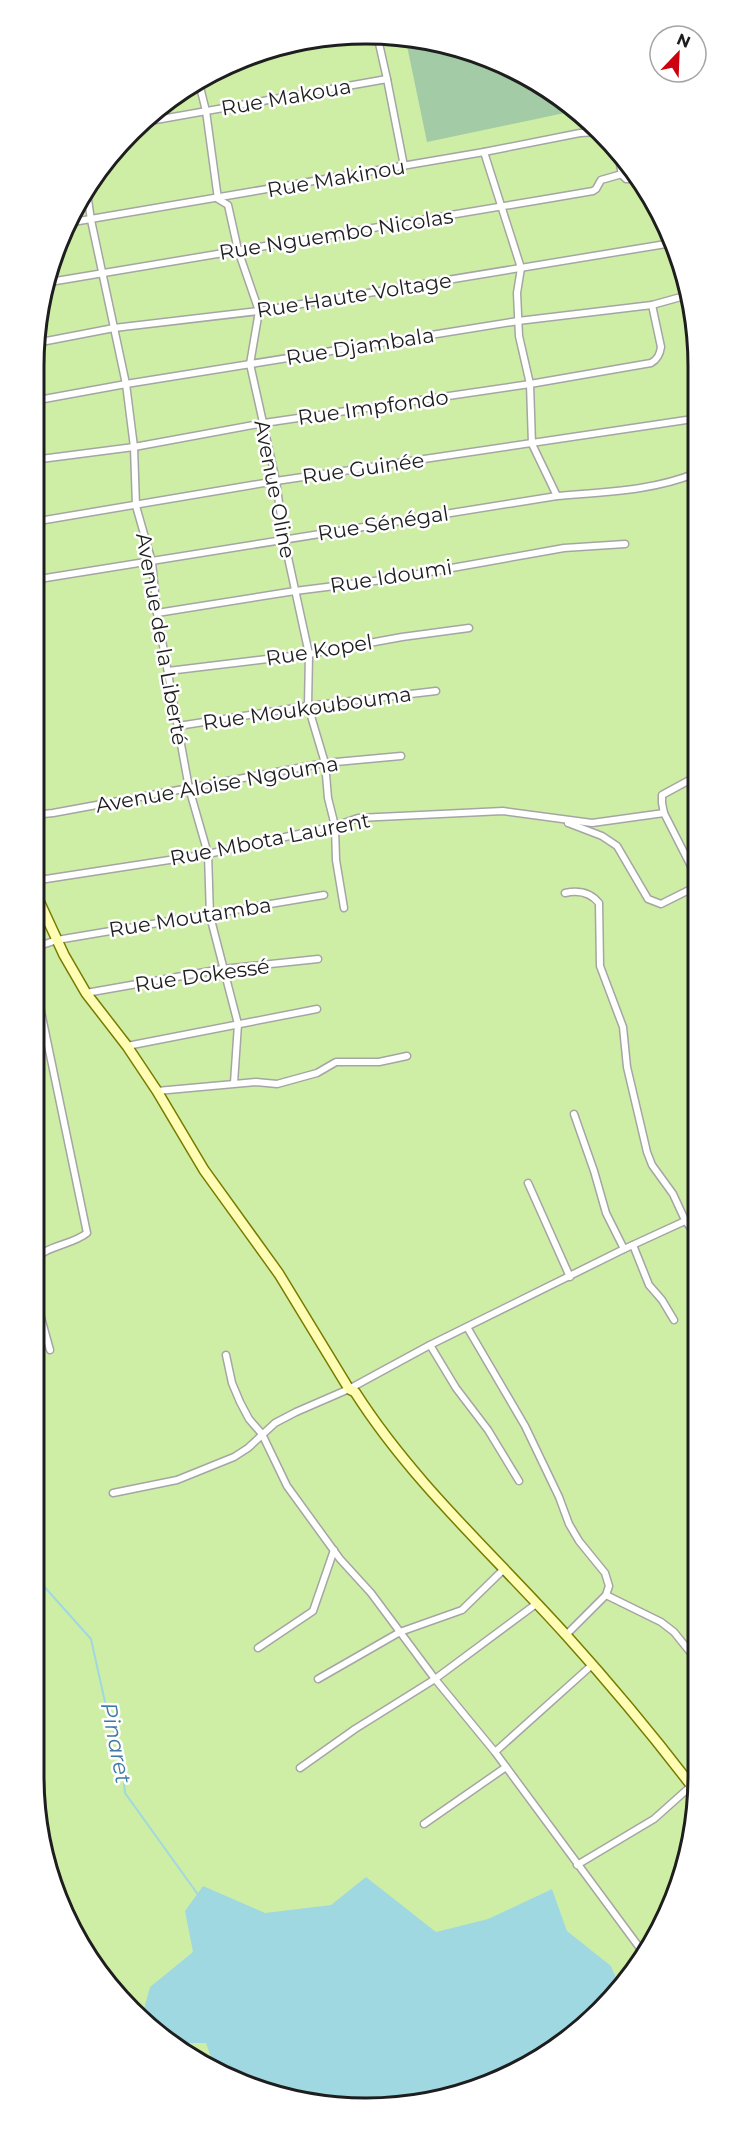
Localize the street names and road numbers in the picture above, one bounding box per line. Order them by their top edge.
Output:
street label: Rue Makoua [219,73,353,121]
street label: Rue Makinou [265,154,407,202]
street label: Rue Nguembo Nicolas [217,203,455,265]
street label: Rue Haute Voltage [255,267,453,323]
street label: Rue Djambala [284,322,436,370]
street label: Rue Impfondo [296,384,450,430]
street label: Avenue Oline [249,418,301,560]
street label: Rue Guinée [300,447,426,489]
street label: Rue Sénégal [316,500,450,546]
street label: Avenue de la Liberté [131,531,193,747]
street label: Rue Idoumi [328,554,454,598]
street label: Rue Kopel [264,629,374,671]
street label: Rue Moukoubouma [201,681,413,735]
street label: Avenue Aloise Ngouma [94,750,340,818]
street label: Rue Mbota Laurent [168,807,372,871]
street label: Rue Moutamba [107,892,273,942]
street label: Rue Dokessé [133,953,271,997]

